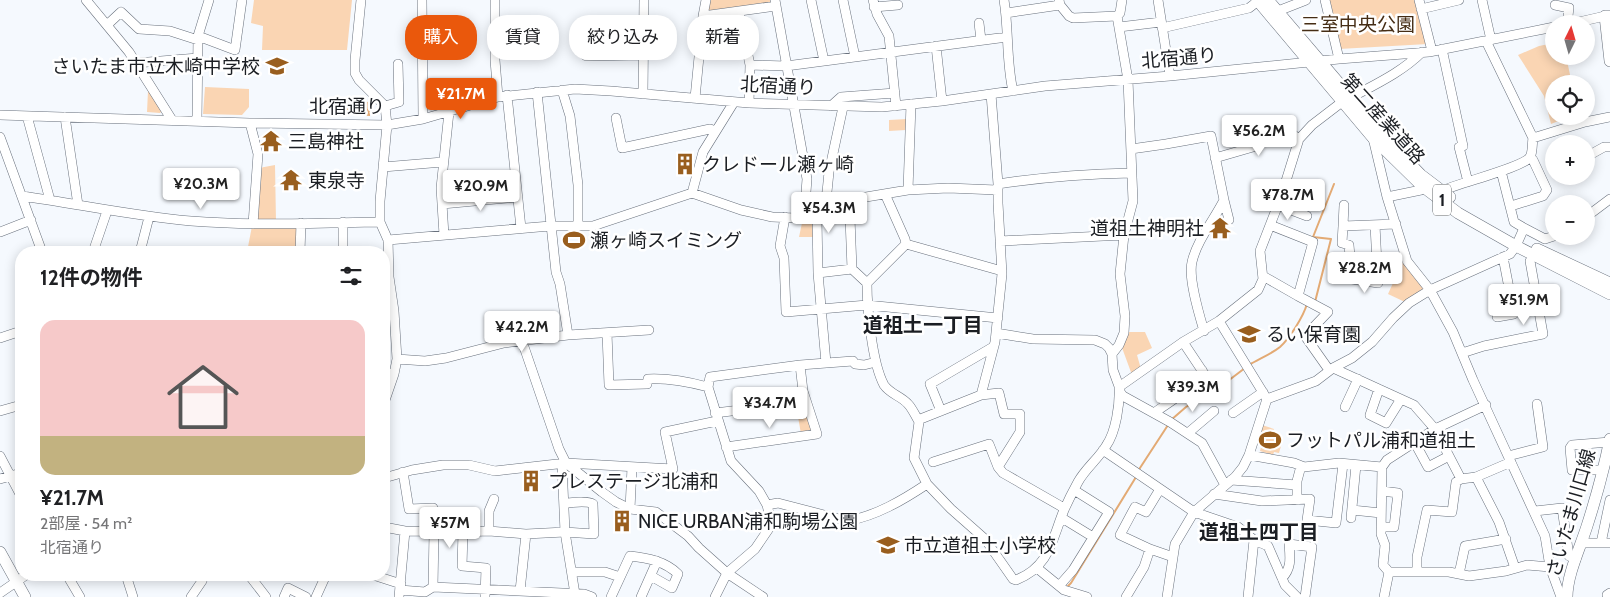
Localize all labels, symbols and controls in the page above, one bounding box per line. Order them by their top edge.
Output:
park label: 三室中央公園 [1301,13,1415,36]
chip: 購入 [405,15,477,60]
chip: 賃貸 [487,15,559,60]
chip: 絞り込み [569,15,677,60]
chip: 新着 [687,15,759,60]
north arrow [1545,15,1595,65]
map controls [1545,15,1595,245]
street label: 北宿通り [1140,43,1218,73]
school or university icon: さいたま市立木崎中学校 [264,53,290,79]
place label: さいたま市立木崎中学校 [52,55,260,78]
street label: 第二産業道路 [1336,69,1430,169]
street label: 北宿通り [739,73,817,99]
button: locate [1545,75,1595,125]
pin: ¥21.7M [420,78,502,120]
text: ¥21.7M [437,84,485,103]
street label: 北宿通り [309,95,385,118]
pin: ¥56.2M [1218,114,1300,157]
text: ¥56.2M [1233,121,1285,140]
temple icon: 三島神社 [258,128,284,154]
place label: 三島神社 [288,130,364,153]
button: + [1545,135,1595,185]
building icon: クレドール瀬ヶ崎 [672,151,698,177]
place label: クレドール瀬ヶ崎 [702,153,854,176]
temple icon: 東泉寺 [278,167,304,193]
pin: ¥20.3M [160,168,242,210]
place label: 東泉寺 [308,169,365,192]
pin: ¥20.9M [440,170,522,212]
text: ¥20.3M [174,174,228,193]
text: ¥20.9M [454,176,508,195]
pin: ¥78.7M [1247,178,1329,221]
road number: 1 [1433,184,1451,216]
text: ¥78.7M [1262,185,1314,204]
pin: ¥54.3M [788,192,870,234]
button: − [1545,195,1595,245]
text: ¥54.3M [802,198,856,217]
temple icon: 道祖土神明社 [1207,215,1233,241]
place label: 道祖土神明社 [1090,217,1204,240]
sports icon: 瀬ヶ崎スイミング [561,227,587,253]
place label: 瀬ヶ崎スイミング [590,229,742,252]
pin: ¥28.2M [1324,252,1406,294]
text: ¥28.2M [1338,258,1392,277]
icon: filters [337,262,365,290]
text: 12件の物件 [40,265,143,290]
pin: ¥51.9M [1483,284,1565,326]
text: ¥51.9M [1499,290,1549,309]
pin: ¥42.2M [481,310,563,353]
district label: 道祖土一丁目 [863,313,983,337]
text: ¥42.2M [495,317,549,336]
school or university icon: るい保育園 [1236,321,1262,347]
place label: るい保育園 [1266,323,1361,346]
icon: home [158,352,248,442]
pin: ¥39.3M [1152,370,1234,413]
text: ¥39.3M [1167,377,1219,396]
pin: ¥34.7M [729,386,811,429]
text: ¥34.7M [744,393,796,412]
sports icon: フットパル浦和道祖土 [1257,427,1283,453]
place label: フットパル浦和道祖土 [1286,429,1476,452]
street label: さいたま川口線 [1542,446,1600,580]
building icon: プレステージ北浦和 [518,468,544,494]
place label: プレステージ北浦和 [548,470,719,493]
text: ¥21.7M [40,485,104,510]
pin: ¥57M [420,506,480,549]
building icon: NICE URBAN浦和駒場公園 [609,508,635,534]
place label: NICE URBAN浦和駒場公園 [638,510,858,533]
text: ¥57M [430,513,470,532]
text: 2部屋 · 54 m² [40,514,132,533]
district label: 道祖土四丁目 [1199,520,1319,544]
school or university icon: 市立道祖土小学校 [875,532,901,558]
place label: 市立道祖土小学校 [904,534,1056,557]
text: 北宿通り [40,538,104,557]

